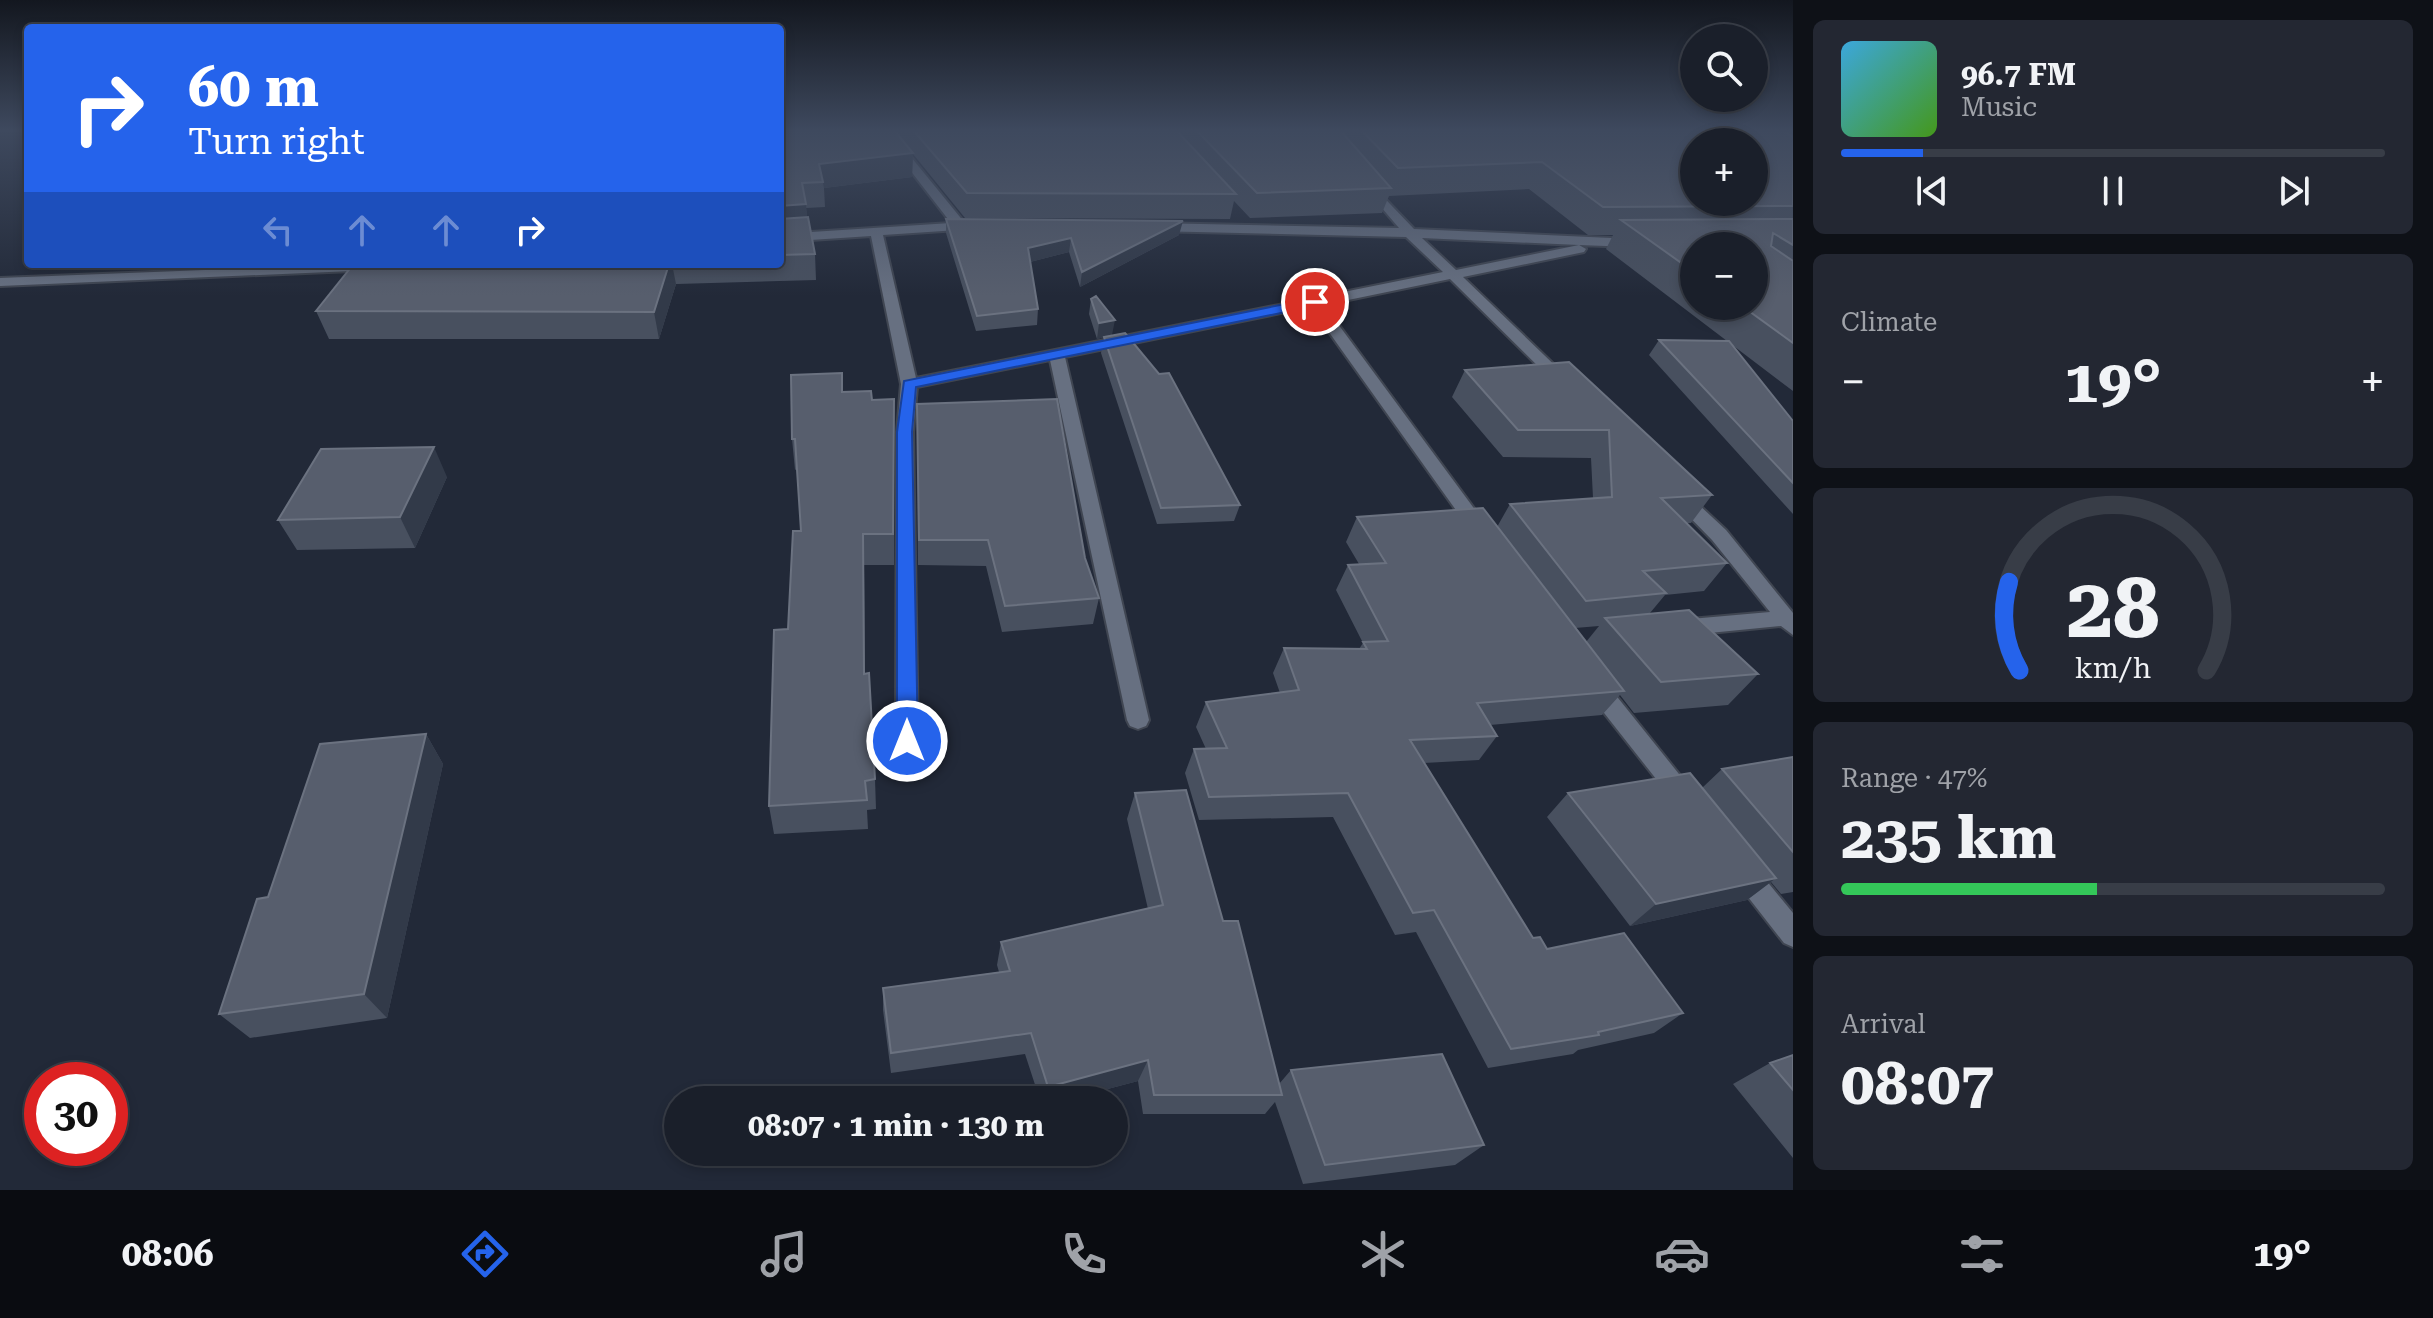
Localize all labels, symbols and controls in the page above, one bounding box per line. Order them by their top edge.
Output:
map controls [1680,24,1768,320]
button: search [1680,24,1768,112]
text: 60 m [188,54,319,120]
icon: right [56,56,160,160]
text: 96.7 FM [1961,57,2076,92]
text: Music [1961,92,2037,122]
text: Turn right [188,121,365,163]
button: + [1680,128,1768,216]
icon: previous [1910,169,1954,213]
icon: pause [2091,169,2135,213]
icon: next [2272,169,2316,213]
icon: left [256,208,300,252]
icon: ahead [340,208,384,252]
icon: ahead [424,208,468,252]
icon: right [508,208,552,252]
button: − [1680,232,1768,320]
pin [1281,268,1349,336]
icon: arrive [1293,280,1337,324]
text: Climate [1841,307,1937,337]
text: 19° [2064,346,2162,417]
text: − [1841,356,1866,408]
text: + [2360,356,2385,408]
text: 28 [2066,560,2160,657]
text: km/h [2075,651,2151,685]
position arrow [865,699,949,783]
text: Range · 47% [1841,763,1987,793]
text: 235 km [1841,802,2056,873]
text: Arrival [1841,1009,1926,1039]
text: 08:07 [1841,1048,1994,1119]
speed limit sign: 30 [24,1062,128,1166]
text: 08:07 · 1 min · 130 m [748,1108,1044,1143]
icon: directions [457,1226,513,1282]
icon: music [756,1226,812,1282]
icon: phone [1056,1226,1112,1282]
icon: climate [1355,1226,1411,1282]
icon: car [1654,1226,1710,1282]
icon: filters [1954,1226,2010,1282]
text: 08:06 [122,1233,214,1275]
text: 19° [2253,1233,2311,1275]

